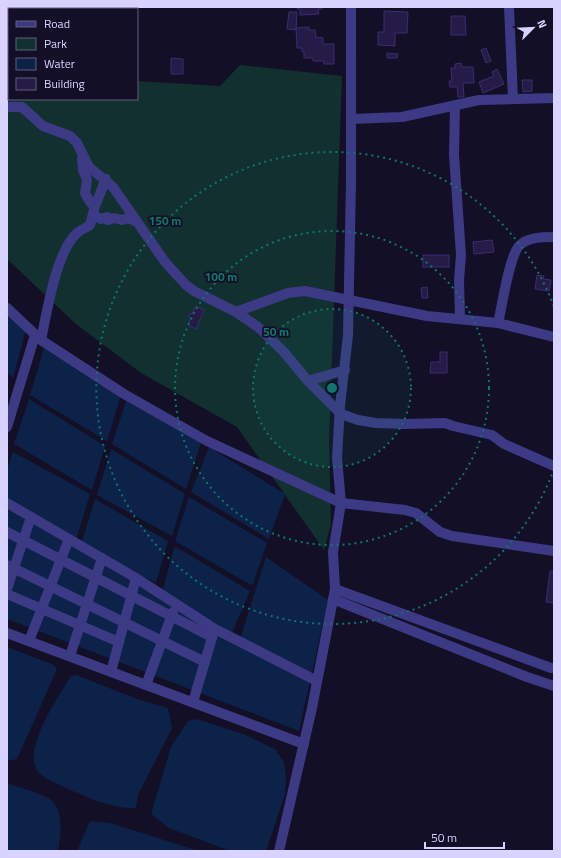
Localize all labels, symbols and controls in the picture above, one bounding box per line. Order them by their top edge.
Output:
legend [8,8,138,100]
north arrow [513,8,553,48]
text: Road [44,14,70,33]
text: N [533,17,551,31]
text: Park [44,34,67,53]
text: Water [44,54,75,73]
text: Building [44,74,85,93]
text: 150 m [149,211,181,230]
text: 100 m [205,267,237,286]
text: 50 m [263,322,289,341]
centre of rings [325,381,339,395]
scale bar [425,824,504,850]
text: 50 m [431,828,457,847]

